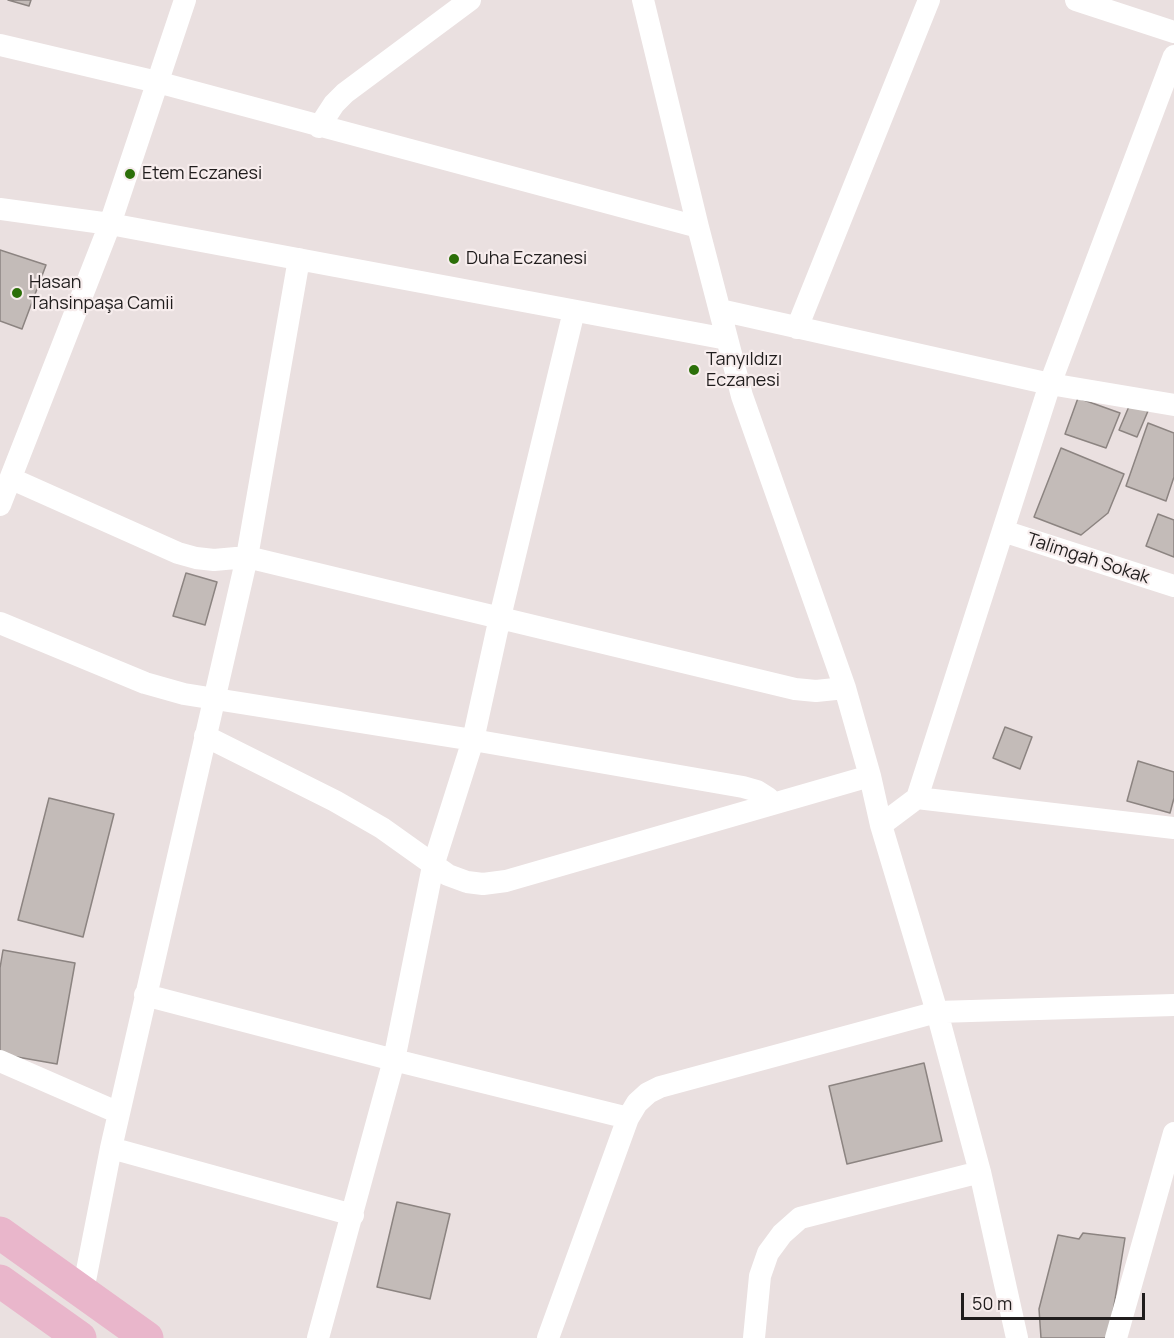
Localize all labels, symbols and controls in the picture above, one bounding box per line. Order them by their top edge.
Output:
place label: Etem Eczanesi [142,163,262,185]
marker: Etem Eczanesi [123,167,137,181]
place label: Duha Eczanesi [466,248,587,270]
marker: Duha Eczanesi [447,252,461,266]
place label: Hasan Tahsinpaşa Camii [29,272,174,314]
marker: Hasan Tahsinpaşa Camii [10,286,24,300]
place label: Tanyıldızı Eczanesi [706,349,782,392]
marker: Tanyıldızı Eczanesi [687,363,701,377]
street label: Talimgah Sokak [1024,529,1152,589]
scale bar [964,1281,1148,1319]
text: 50 m [972,1291,1012,1315]

